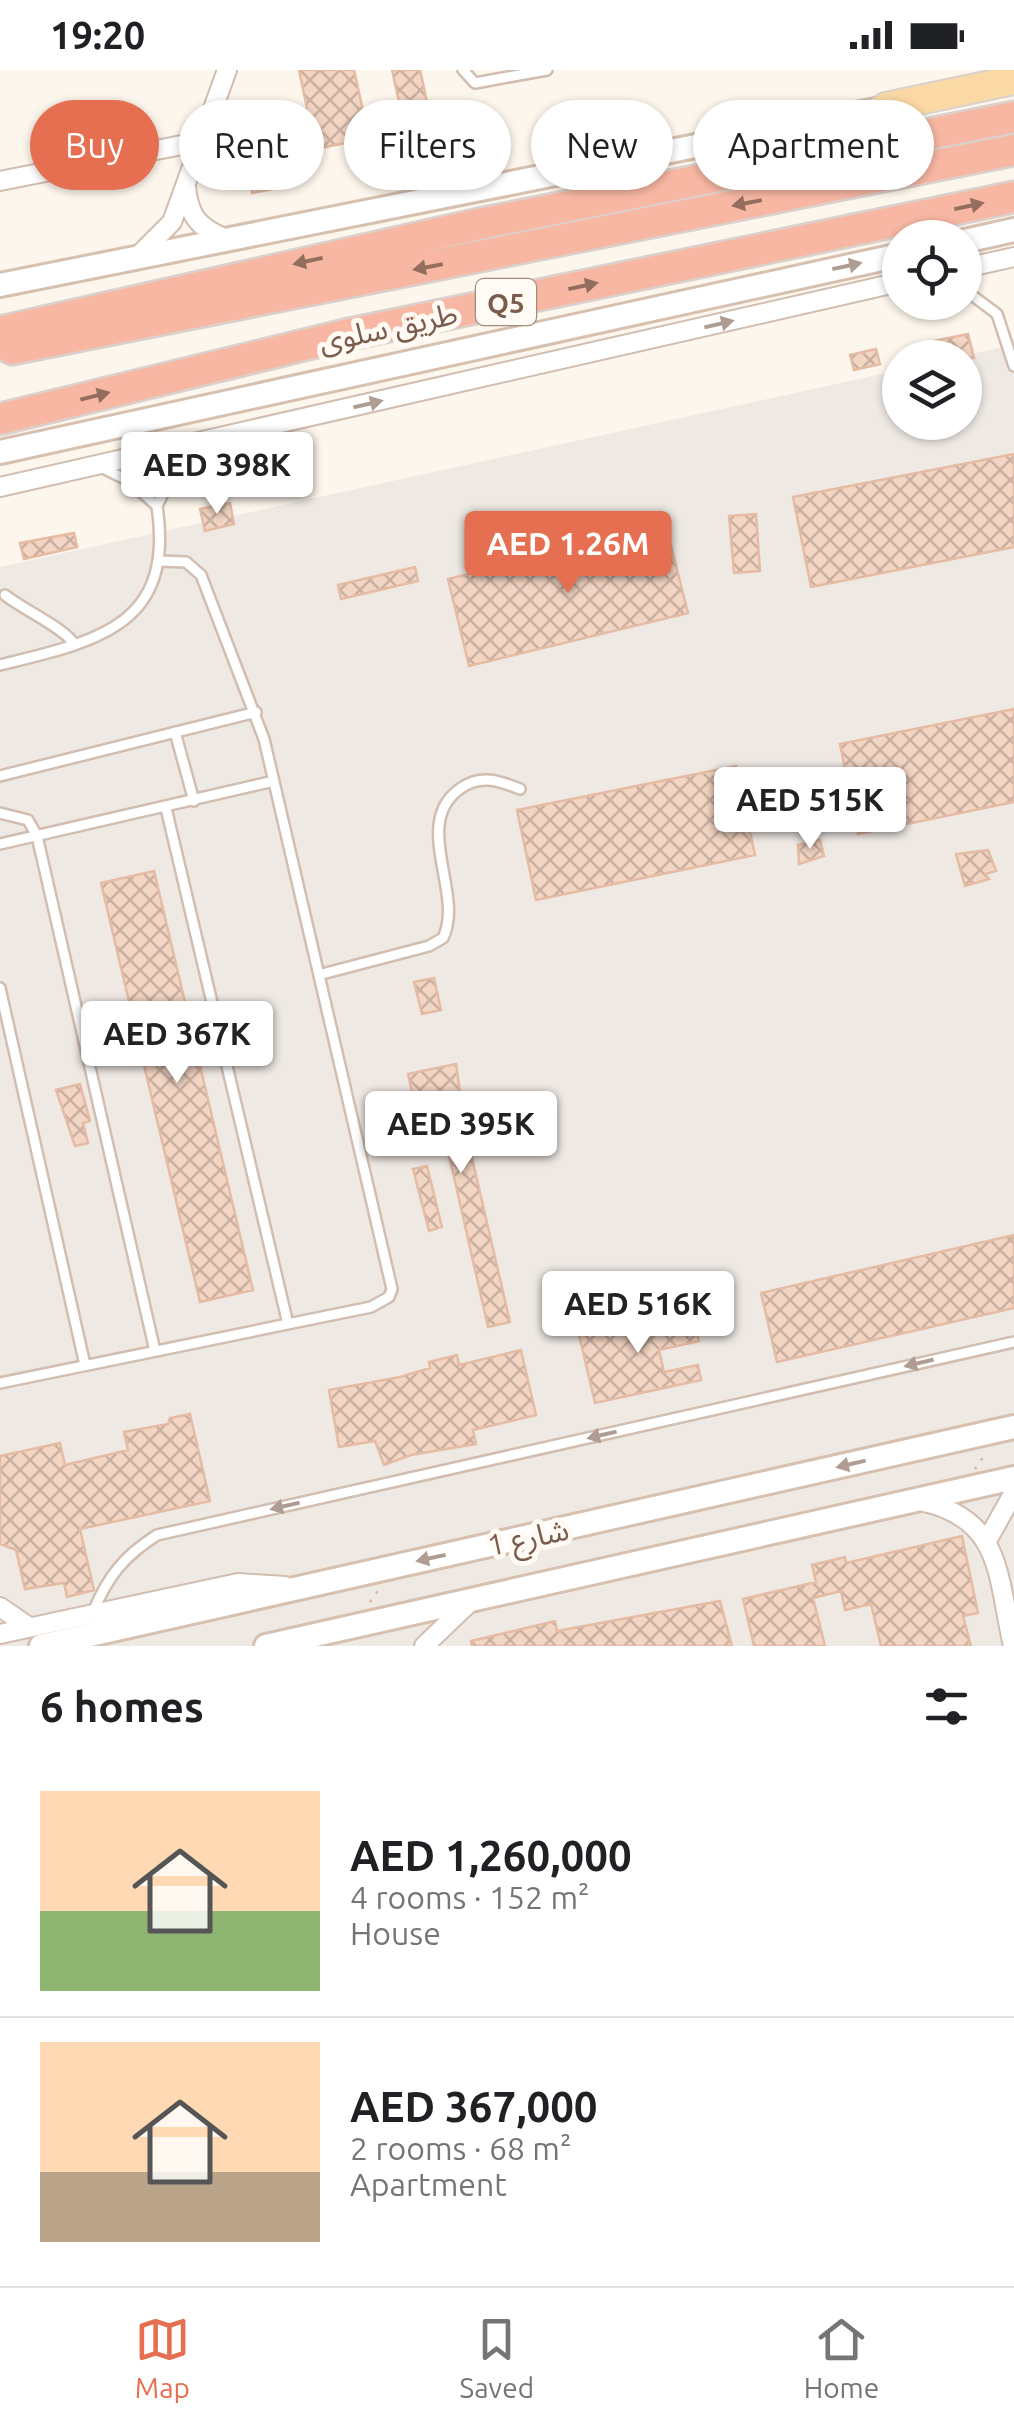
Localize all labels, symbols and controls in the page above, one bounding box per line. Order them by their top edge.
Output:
text: 19:20 [50,14,145,56]
chip: Buy [30,100,159,190]
chip: Rent [179,100,324,190]
chip: Filters [344,100,511,190]
chip: New [531,100,673,190]
chip: Apartment [693,100,934,190]
one-way arrow [731,196,762,212]
one-way arrow [954,198,985,214]
map controls [882,220,982,440]
button: locate [882,220,982,320]
one-way arrow [292,254,323,269]
one-way arrow [832,258,863,274]
one-way arrow [412,259,443,275]
one-way arrow [567,278,598,294]
road number: Q5 [476,279,536,325]
street label: طريق سلوى [316,296,461,360]
one-way arrow [704,316,735,331]
button: layers [882,340,982,440]
one-way arrow [80,388,111,403]
one-way arrow [353,396,384,411]
pin: AED 398K [114,432,320,517]
text: AED 398K [143,446,291,482]
pin: AED 1.26M [454,511,682,596]
text: AED 1.26M [487,525,649,561]
pin: AED 515K [707,767,913,852]
text: AED 515K [736,781,884,817]
pin: AED 367K [74,1001,280,1086]
text: AED 367K [103,1015,251,1051]
pin: AED 395K [358,1091,564,1176]
text: AED 395K [387,1105,535,1141]
pin: AED 516K [535,1271,741,1356]
text: AED 516K [564,1285,712,1321]
one-way arrow [903,1356,934,1371]
one-way arrow [586,1428,617,1443]
one-way arrow [835,1457,866,1472]
one-way arrow [269,1499,300,1514]
street label: شارع 1 [484,1512,573,1568]
one-way arrow [415,1551,446,1566]
icon: filters [919,1679,974,1734]
text: 6 homes [40,1683,204,1730]
icon: home [120,1831,240,1951]
text: AED 1,260,000 [350,1832,632,1879]
text: 4 rooms · 152 m² [350,1879,590,1915]
text: House [350,1915,441,1951]
icon: home [120,2082,240,2202]
text: AED 367,000 [350,2083,598,2130]
text: 2 rooms · 68 m² [350,2130,571,2166]
text: Apartment [350,2166,507,2202]
tab: Map [135,2312,190,2403]
tab: Saved [460,2312,534,2403]
tab: Home [804,2312,879,2403]

